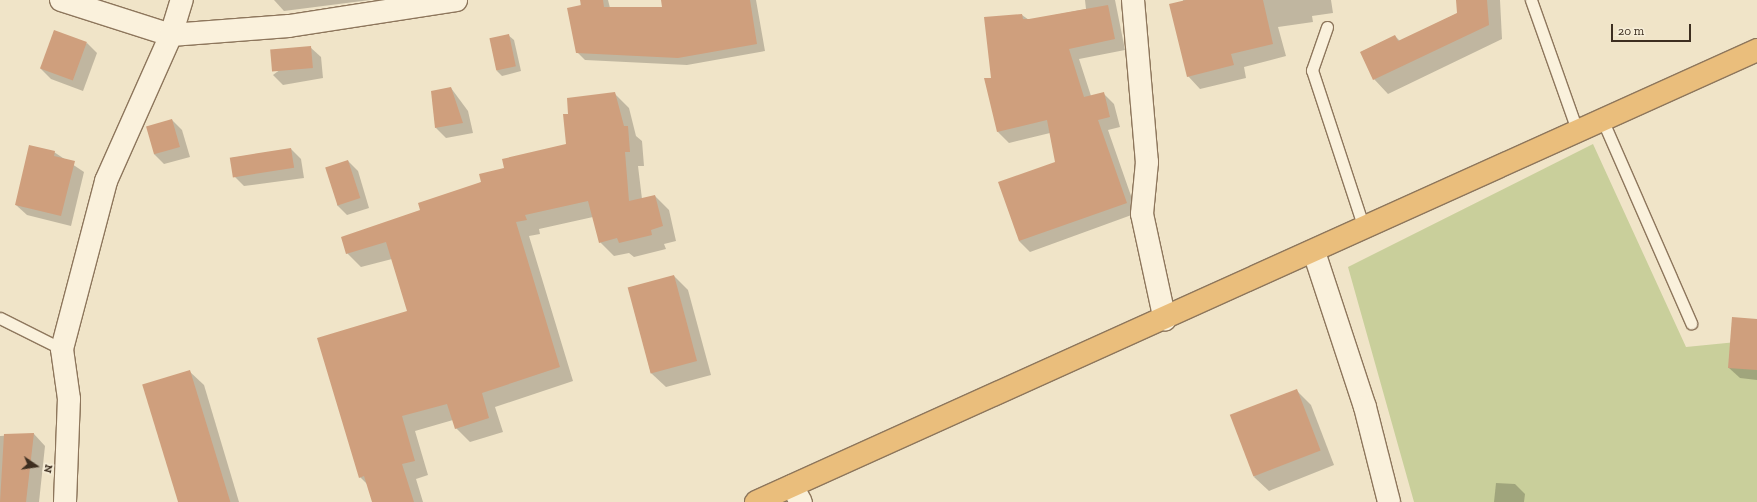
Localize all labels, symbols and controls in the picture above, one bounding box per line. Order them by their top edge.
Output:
scale bar [1613,16,1693,42]
text: 20 m [1618,24,1644,38]
north arrow [16,446,56,486]
text: N [41,463,55,474]

